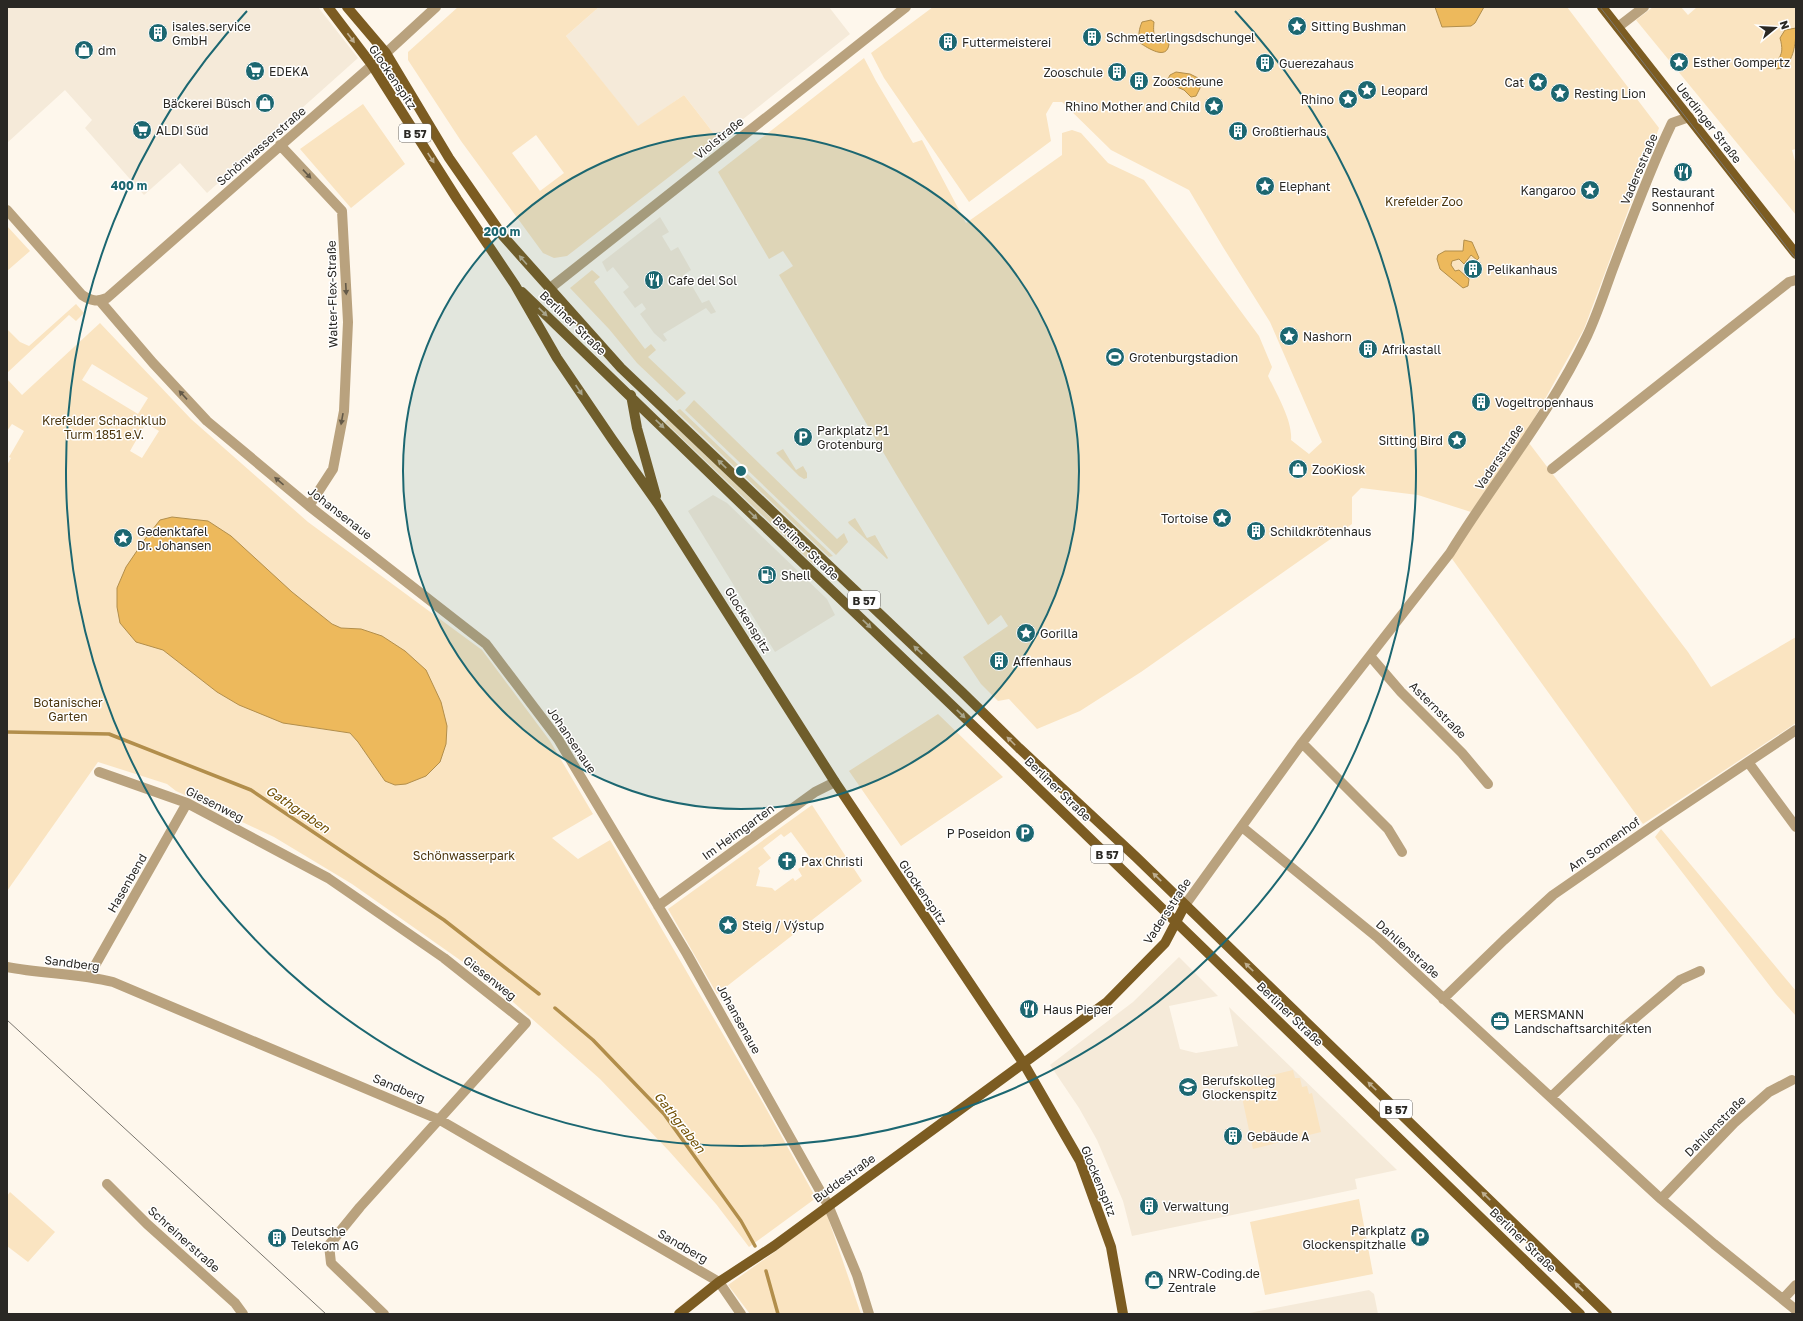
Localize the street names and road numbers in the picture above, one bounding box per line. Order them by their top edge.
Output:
street label: Glockenspitz [366,42,420,112]
street label: Uerdinger Straße [1673,80,1745,166]
street label: Schönwasserstraße [213,103,309,189]
street label: Violstraße [691,114,747,162]
road number: B 57 [399,124,431,142]
street label: Vadersstraße [1617,131,1661,207]
street label: Walter-Flex-Straße [324,240,340,348]
street label: Berliner Straße [537,288,609,358]
street label: Vadersstraße [1472,421,1526,493]
street label: Johansenaue [305,483,375,543]
street label: Berliner Straße [770,513,842,583]
street label: Glockenspitz [722,584,774,656]
road number: B 57 [848,591,880,609]
street label: Asternstraße [1406,678,1470,742]
street label: Johansenaue [544,704,600,776]
street label: Berliner Straße [1022,754,1094,824]
street label: Giesenweg [183,783,247,825]
street label: Im Heimgarten [699,801,777,863]
street label: Am Sonnenhof [1565,813,1643,874]
road number: B 57 [1091,845,1123,863]
street label: Hasenbend [104,851,150,915]
street label: Glockenspitz [896,857,950,927]
street label: Vadersstraße [1140,875,1194,947]
street label: Dahlienstraße [1373,917,1443,981]
street label: Sandberg [44,952,100,974]
street label: Giesenweg [460,953,520,1003]
street label: Berliner Straße [1254,979,1326,1049]
street label: Johansenaue [714,982,764,1056]
street label: Sandberg [371,1070,427,1106]
street label: Dahlienstraße [1681,1092,1749,1160]
road number: B 57 [1380,1100,1412,1118]
street label: Glockenspitz [1078,1143,1120,1219]
street label: Buddestraße [810,1150,878,1206]
street label: Schreinerstraße [145,1203,223,1275]
street label: Berliner Straße [1487,1205,1559,1275]
street label: Sandberg [655,1226,711,1266]

